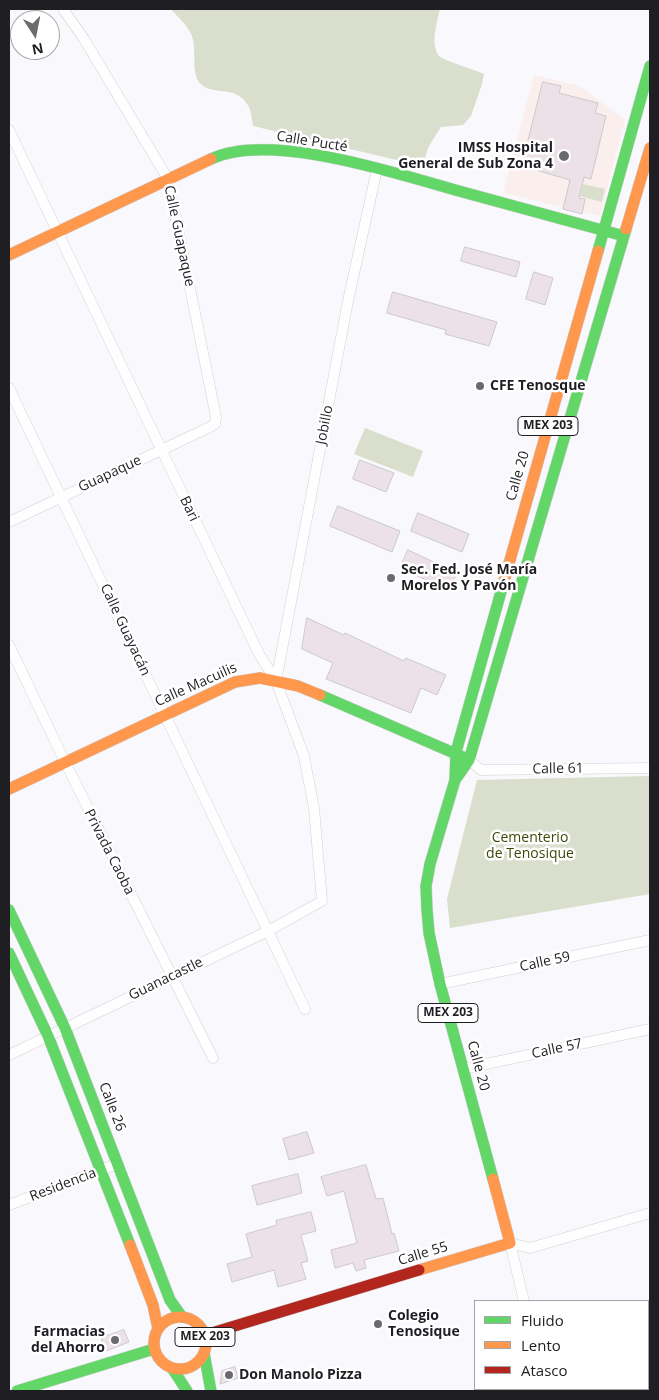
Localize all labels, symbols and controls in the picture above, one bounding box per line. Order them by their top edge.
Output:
north arrow [10,10,60,60]
text: N [30,39,45,60]
street label: Calle Pucté [275,128,349,156]
place label: IMSS Hospital General de Sub Zona 4 [398,140,553,172]
marker: IMSS Hospital General de Sub Zona 4 [557,149,571,163]
street label: Calle Guapaque [160,184,198,288]
place label: CFE Tenosque [490,378,586,394]
marker: CFE Tenosque [474,380,486,392]
street label: Jobillo [313,404,337,446]
road number: MEX 203 [518,416,578,436]
street label: Calle 20 [503,449,533,503]
street label: Guapaque [76,452,144,496]
street label: Bari [176,494,202,524]
place label: Sec. Fed. José María Morelos Y Pavón [401,562,537,594]
marker: Sec. Fed. José María Morelos Y Pavón [385,572,397,584]
street label: Calle Guayacán [96,581,154,679]
street label: Calle Macuilis [152,659,240,711]
street label: Calle 61 [532,760,584,778]
street label: Privada Caoba [80,806,138,898]
park label: Cementerio de Tenosique [486,830,574,862]
street label: Calle 59 [518,948,572,976]
street label: Guanacastle [126,954,206,1004]
road number: MEX 203 [418,1004,478,1022]
street label: Calle 57 [530,1035,584,1063]
street label: Calle 20 [463,1039,493,1093]
street label: Calle 26 [95,1080,129,1134]
street label: Residencia [27,1165,99,1205]
street label: Calle 55 [396,1238,450,1270]
legend [474,1300,649,1390]
place label: Colegio Tenosique [388,1308,460,1340]
text: Fluido [521,1310,564,1330]
marker: Colegio Tenosique [372,1318,384,1330]
place label: Farmacias del Ahorro [31,1324,105,1356]
road number: MEX 203 [175,1328,235,1346]
marker: Farmacias del Ahorro [109,1334,121,1346]
text: Lento [521,1335,561,1355]
text: Atasco [521,1360,568,1380]
place label: Don Manolo Pizza [239,1367,362,1383]
marker: Don Manolo Pizza [223,1369,235,1381]

